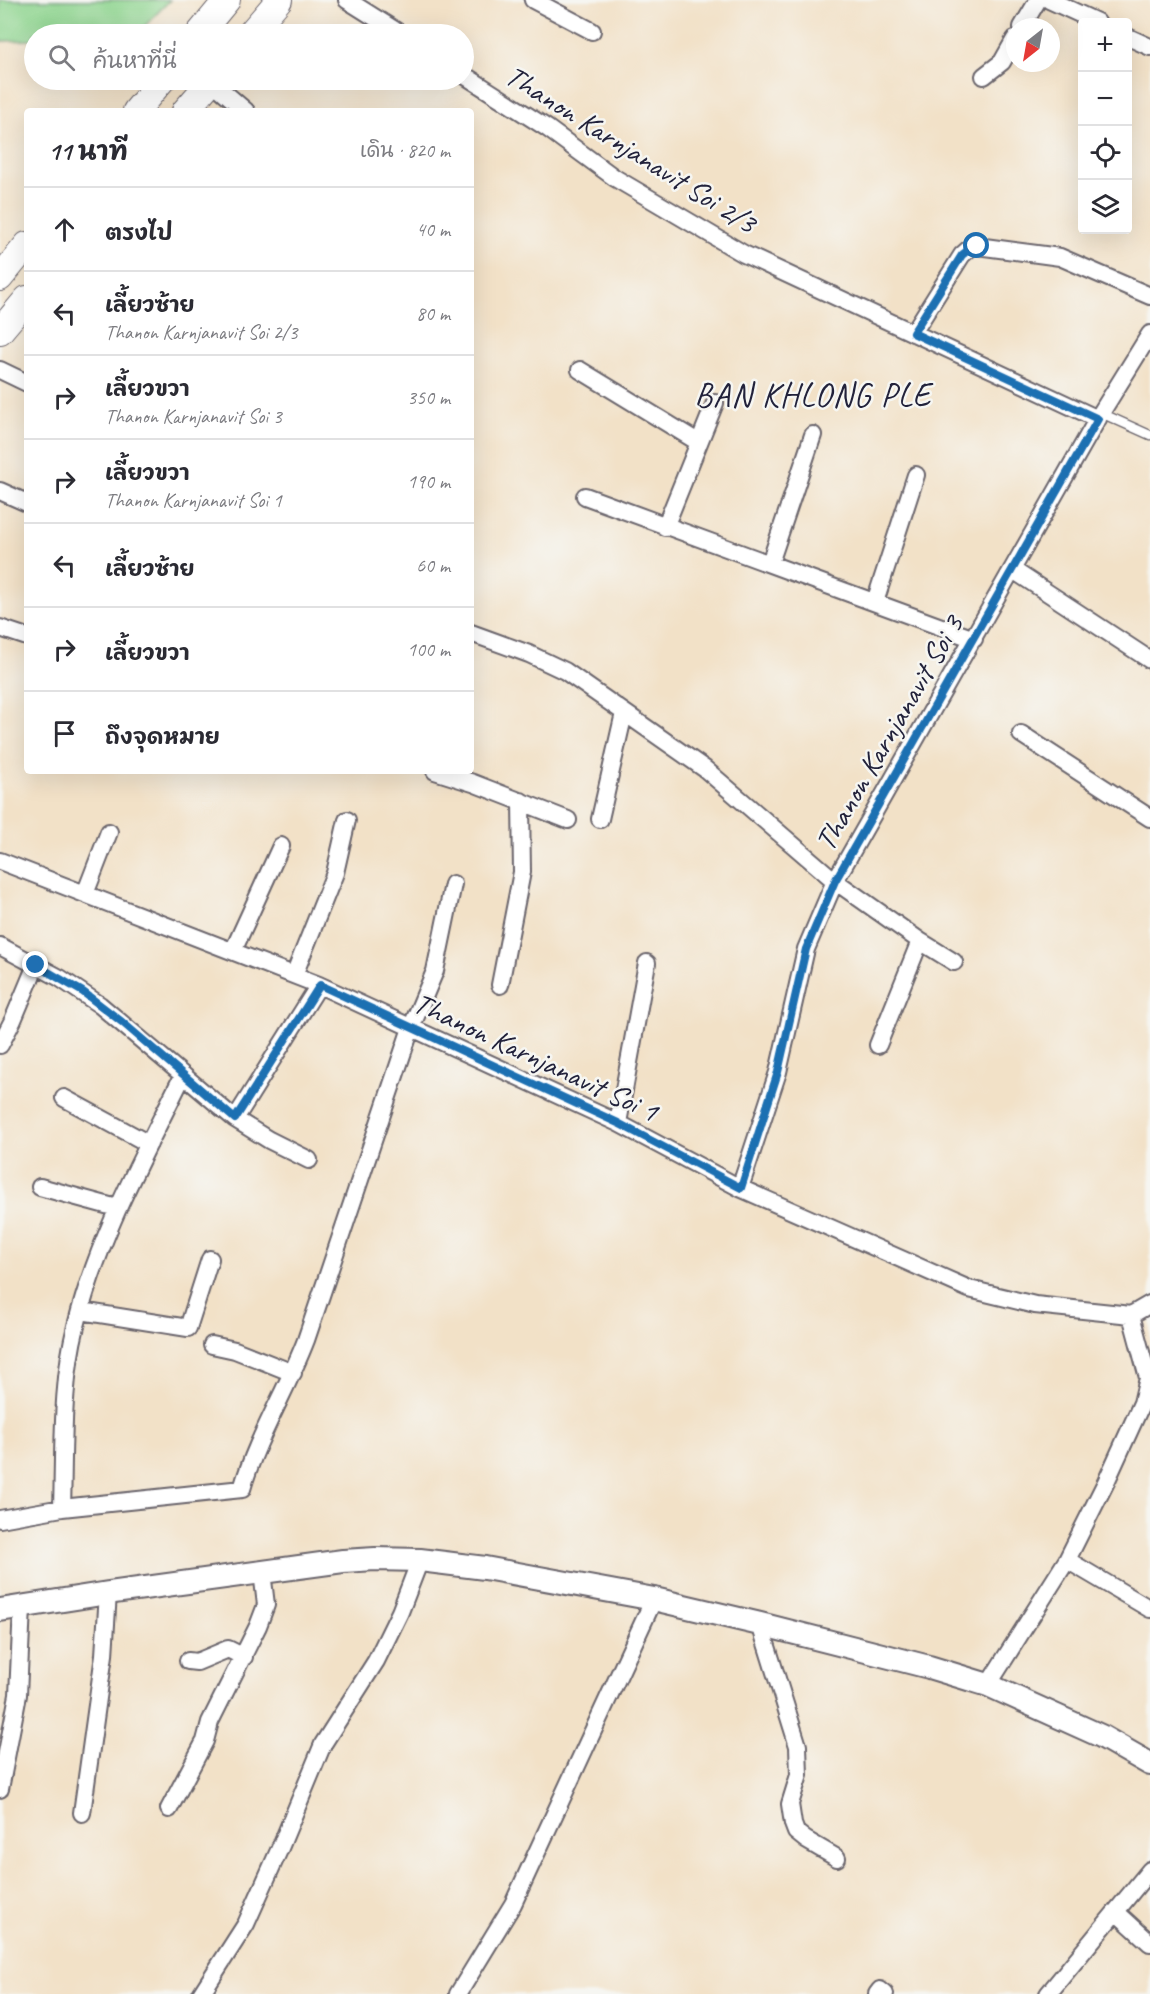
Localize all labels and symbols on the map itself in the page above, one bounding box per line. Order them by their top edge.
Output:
north arrow [1006,18,1060,72]
street label: Thanon Karnjanavit Soi 2/3 [499,56,766,243]
route start [963,232,989,258]
district label: BAN KHLONG PLE [694,374,935,416]
street label: Thanon Karnjanavit Soi 3 [806,606,973,857]
route end [22,951,48,977]
street label: Thanon Karnjanavit Soi 1 [408,984,666,1131]

